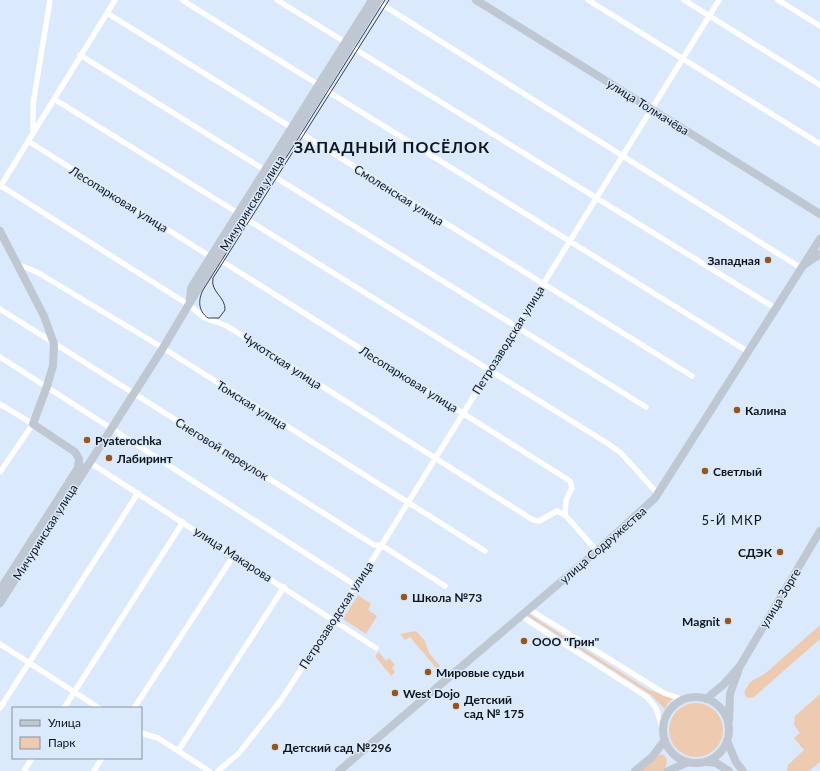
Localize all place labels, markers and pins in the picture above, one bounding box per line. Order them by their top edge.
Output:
place label: Западная [707,253,760,268]
marker: Западная [763,255,773,265]
place label: Калина [745,403,786,418]
marker: Калина [732,405,742,415]
place label: Pyaterochka [95,433,162,448]
marker: Pyaterochka [82,435,92,445]
place label: Лабиринт [116,451,174,466]
marker: Лабиринт [104,453,114,463]
place label: Светлый [713,464,762,479]
marker: Светлый [700,466,710,476]
place label: СДЭК [738,545,773,560]
marker: СДЭК [775,547,785,557]
place label: Школа №73 [412,590,482,605]
marker: Школа №73 [399,592,409,602]
place label: Magnit [682,614,721,629]
marker: Magnit [723,616,733,626]
place label: ООО "Грин" [532,634,600,649]
marker: ООО "Грин" [519,636,529,646]
place label: Мировые судьи [436,665,524,680]
marker: Мировые судьи [423,667,433,677]
place label: West Dojo [403,686,460,701]
marker: West Dojo [390,688,400,698]
place label: Детский сад № 175 [464,692,524,721]
marker: Детский сад № 175 [451,701,461,711]
place label: Детский сад №296 [283,740,391,755]
marker: Детский сад №296 [270,742,280,752]

